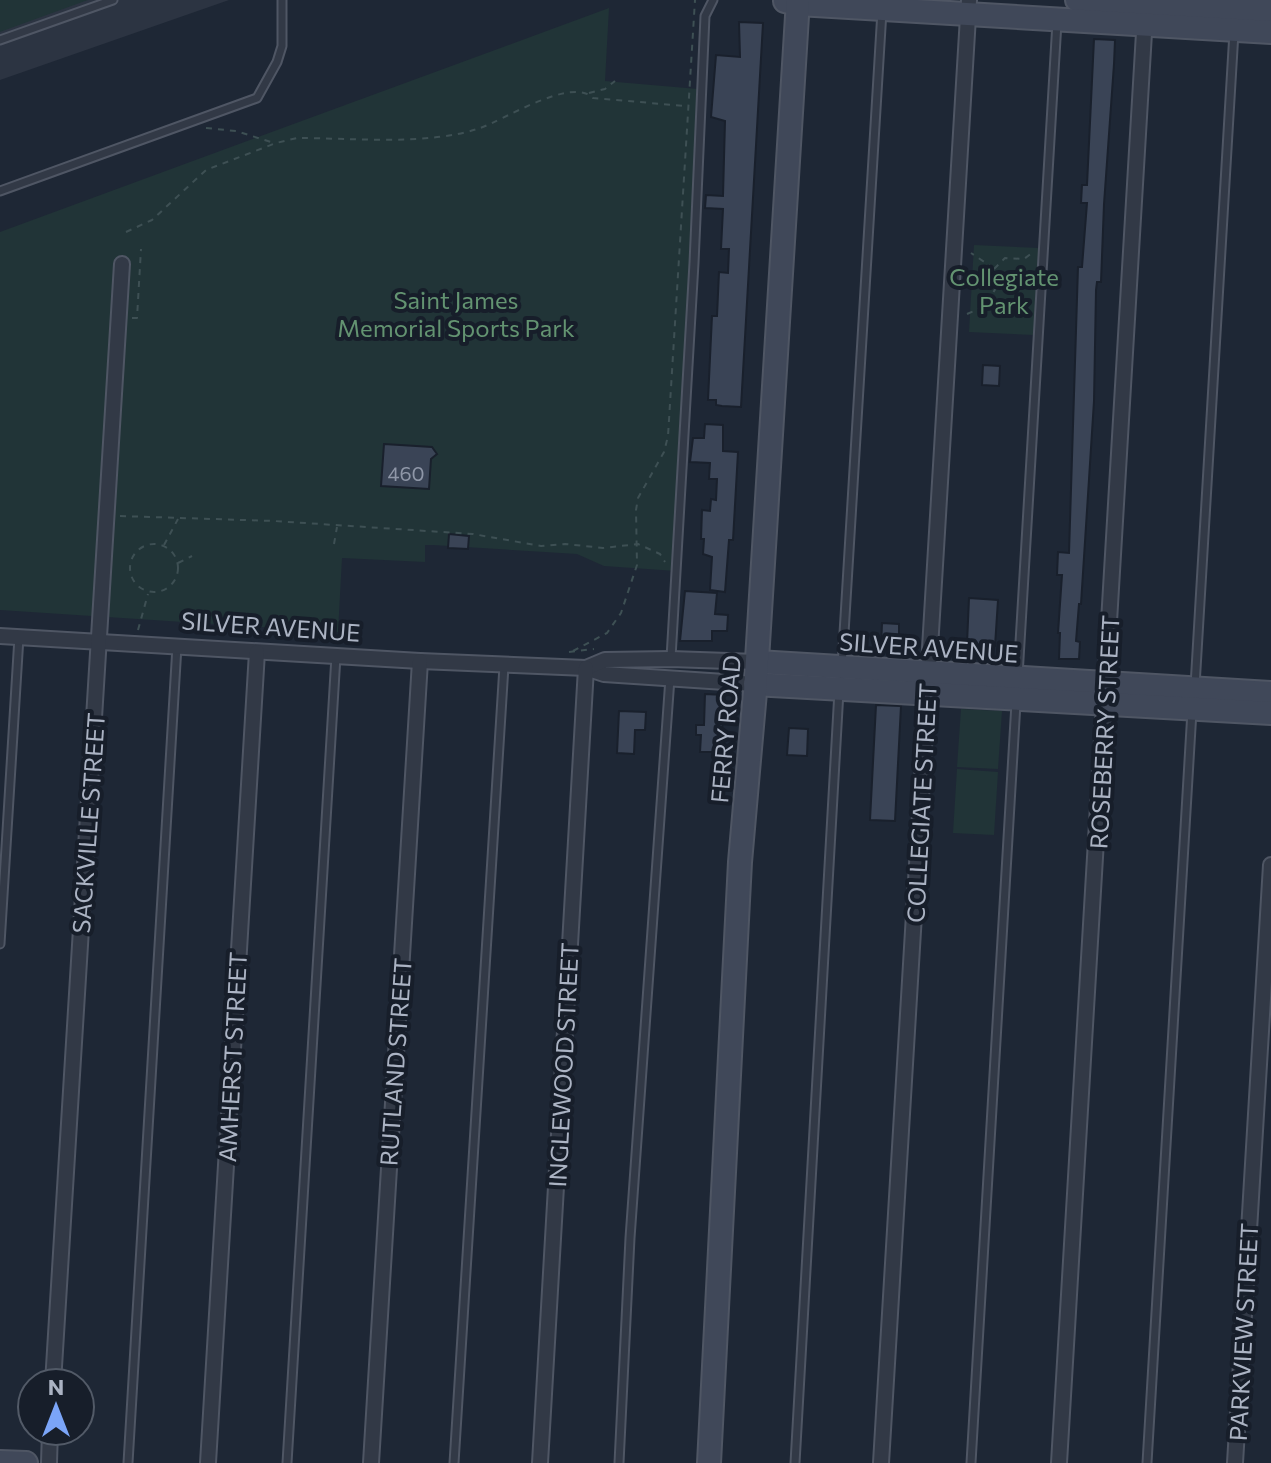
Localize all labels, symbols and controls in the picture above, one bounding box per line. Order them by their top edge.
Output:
park label: Collegiate Park [949,262,1059,319]
park label: Saint James Memorial Sports Park [337,285,575,342]
house number: 460 [387,461,425,485]
street label: SILVER AVENUE [180,605,362,647]
street label: ROSEBERRY STREET [1083,614,1125,850]
street label: SILVER AVENUE [838,626,1020,668]
street label: FERRY ROAD [704,654,746,804]
street label: COLLEGIATE STREET [900,682,942,924]
street label: SACKVILLE STREET [66,712,110,934]
street label: INGLEWOOD STREET [542,942,584,1188]
street label: AMHERST STREET [212,951,252,1163]
street label: RUTLAND STREET [373,957,417,1167]
street label: PARKVIEW STREET [1223,1222,1263,1442]
north arrow [16,1367,96,1447]
text: N [48,1373,64,1400]

